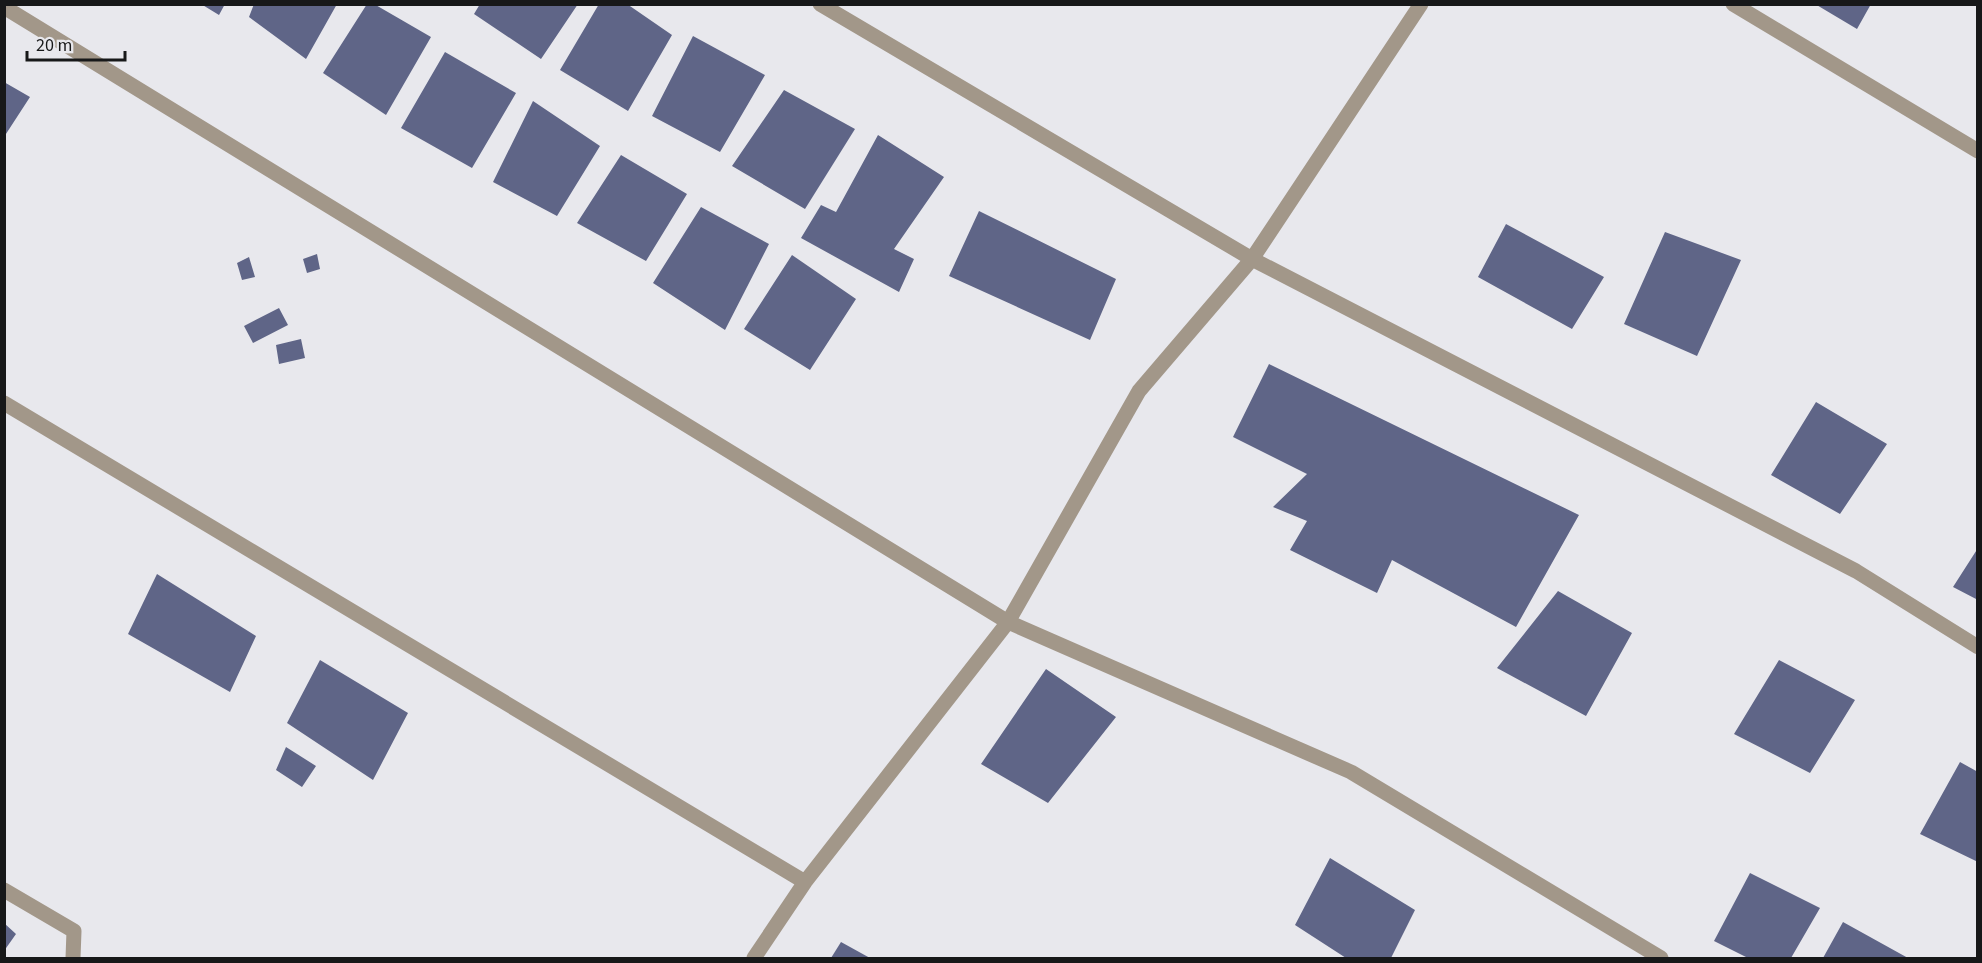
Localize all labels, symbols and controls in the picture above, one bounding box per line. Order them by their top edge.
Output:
scale bar [27,24,124,62]
text: 20 m [36,33,72,58]

